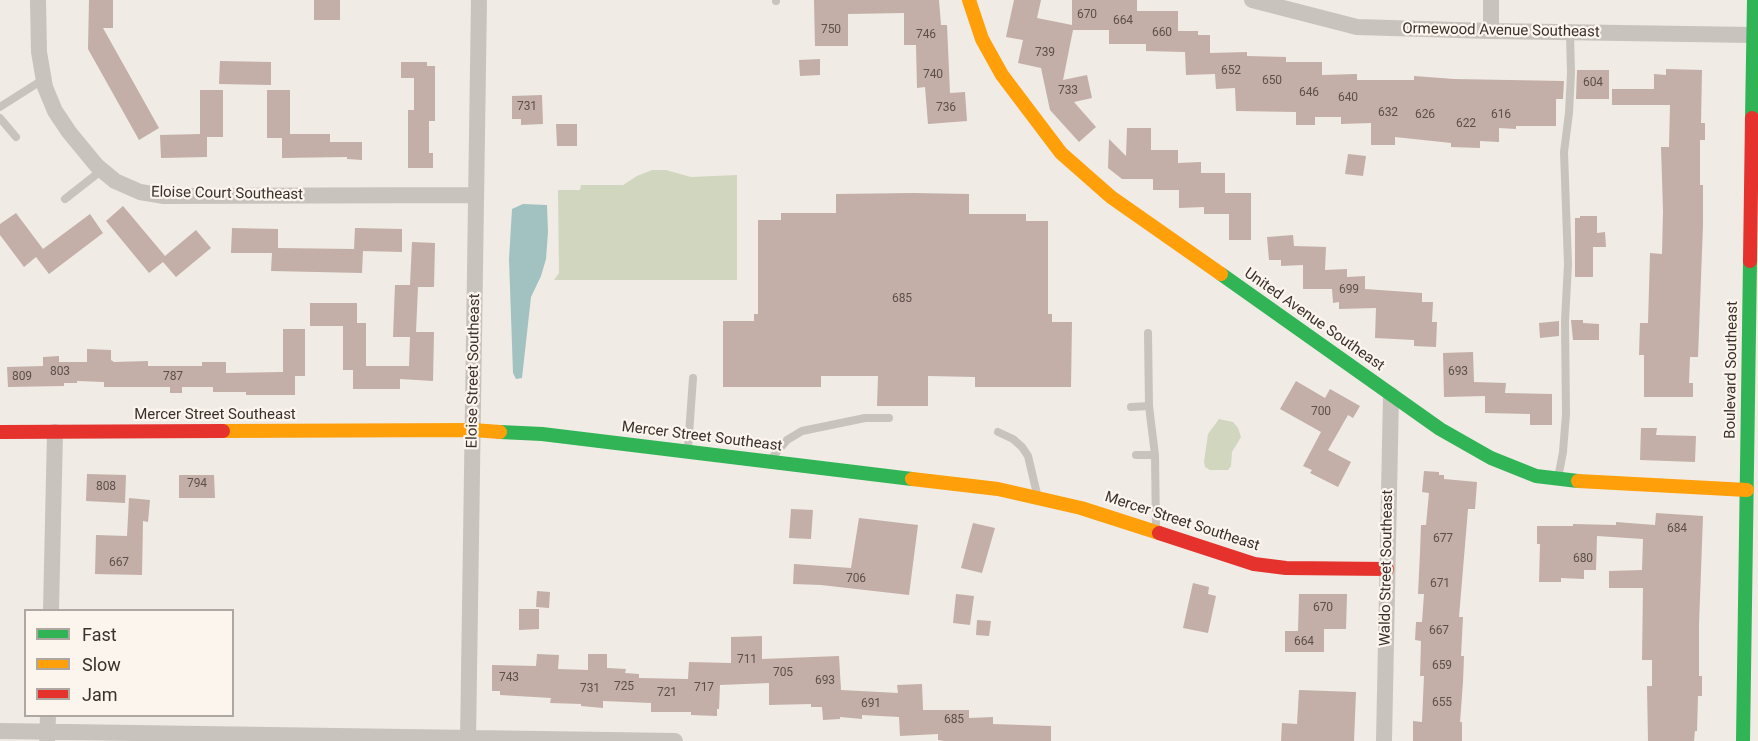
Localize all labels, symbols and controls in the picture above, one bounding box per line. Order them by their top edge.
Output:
house number: 670 [1077,8,1097,22]
house number: 664 [1113,14,1133,28]
street label: Ormewood Avenue Southeast [1402,20,1600,42]
house number: 750 [821,23,841,37]
house number: 660 [1152,26,1172,40]
house number: 746 [916,28,936,42]
house number: 739 [1035,46,1055,60]
house number: 652 [1221,64,1241,78]
house number: 740 [923,68,943,82]
house number: 650 [1262,74,1282,88]
house number: 604 [1583,76,1603,90]
house number: 733 [1058,84,1078,98]
house number: 646 [1299,86,1319,100]
house number: 640 [1338,91,1358,105]
house number: 731 [517,100,537,114]
house number: 736 [936,101,956,115]
house number: 632 [1378,106,1398,120]
house number: 626 [1415,108,1435,122]
house number: 616 [1491,108,1511,122]
house number: 622 [1456,117,1476,131]
street label: Eloise Court Southeast [151,184,303,204]
street label: United Avenue Southeast [1240,265,1388,375]
house number: 699 [1339,283,1359,297]
house number: 685 [892,292,912,306]
street label: Eloise Street Southeast [464,293,484,449]
street label: Boulevard Southeast [1722,301,1742,439]
house number: 803 [50,365,70,379]
house number: 693 [1448,365,1468,379]
house number: 809 [12,370,32,384]
house number: 787 [163,370,183,384]
house number: 700 [1311,405,1331,419]
street label: Mercer Street Southeast [134,406,296,424]
street label: Mercer Street Southeast [621,418,783,456]
house number: 794 [187,477,207,491]
house number: 808 [96,480,116,494]
street label: Mercer Street Southeast [1102,488,1262,556]
street label: Waldo Street Southeast [1377,490,1397,646]
house number: 684 [1667,522,1687,536]
house number: 677 [1433,532,1453,546]
house number: 680 [1573,552,1593,566]
house number: 667 [109,556,129,570]
house number: 706 [846,572,866,586]
house number: 671 [1430,577,1450,591]
house number: 670 [1313,601,1333,615]
legend [24,609,234,717]
text: Fast [82,624,117,645]
house number: 667 [1429,624,1449,638]
house number: 664 [1294,635,1314,649]
house number: 711 [737,653,757,667]
text: Slow [82,654,121,675]
house number: 659 [1432,659,1452,673]
house number: 705 [773,666,793,680]
house number: 743 [499,671,519,685]
house number: 693 [815,674,835,688]
house number: 725 [614,680,634,694]
house number: 717 [694,681,714,695]
house number: 731 [580,682,600,696]
text: Jam [82,684,118,705]
house number: 721 [657,686,677,700]
house number: 655 [1432,696,1452,710]
house number: 691 [861,697,881,711]
house number: 685 [944,713,964,727]

